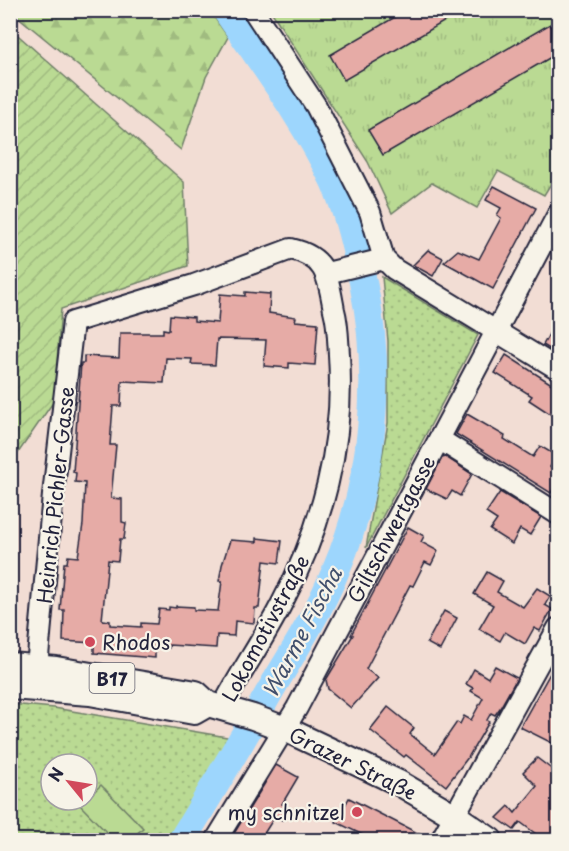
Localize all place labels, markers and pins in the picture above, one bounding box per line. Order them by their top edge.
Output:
place label: Rhodos [102,627,170,657]
marker: Rhodos [83,635,97,649]
place label: my schnitzel [228,797,345,827]
marker: my schnitzel [350,805,364,819]

